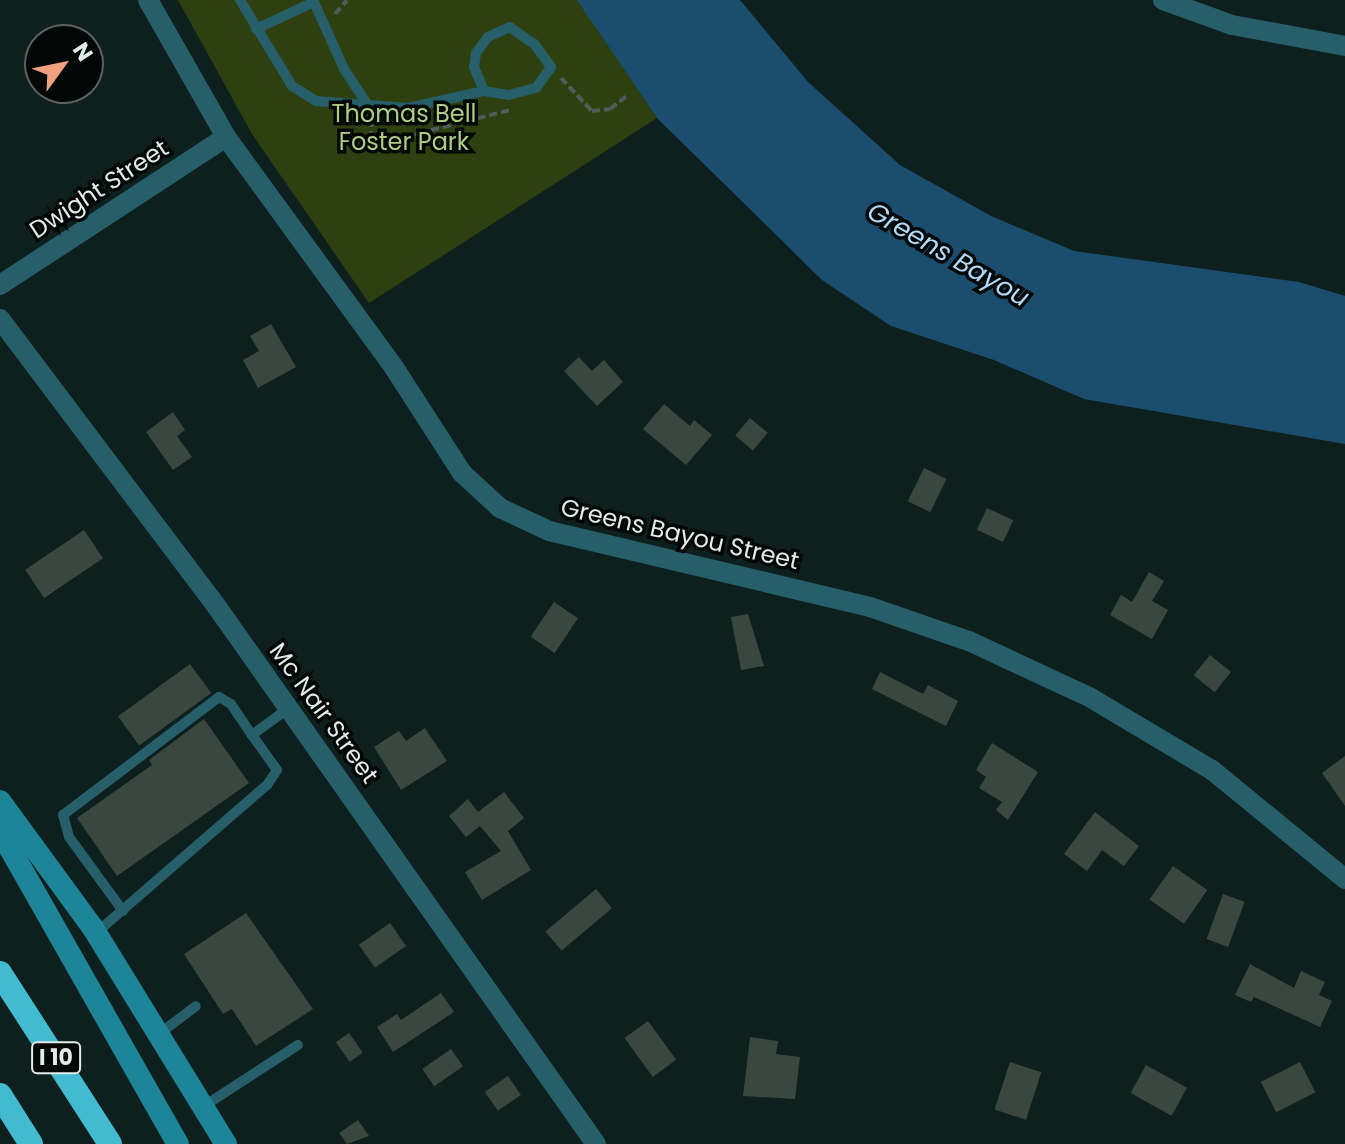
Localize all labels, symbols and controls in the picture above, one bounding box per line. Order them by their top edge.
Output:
north arrow [24,24,104,104]
text: N [65,36,100,67]
park label: Thomas Bell Foster Park [332,100,476,156]
street label: Dwight Street [24,133,174,245]
water label: Greens Bayou [862,196,1034,314]
street label: Greens Bayou Street [558,493,802,575]
street label: Mc Nair Street [263,637,385,789]
road number: I 10 [30,1040,82,1076]

